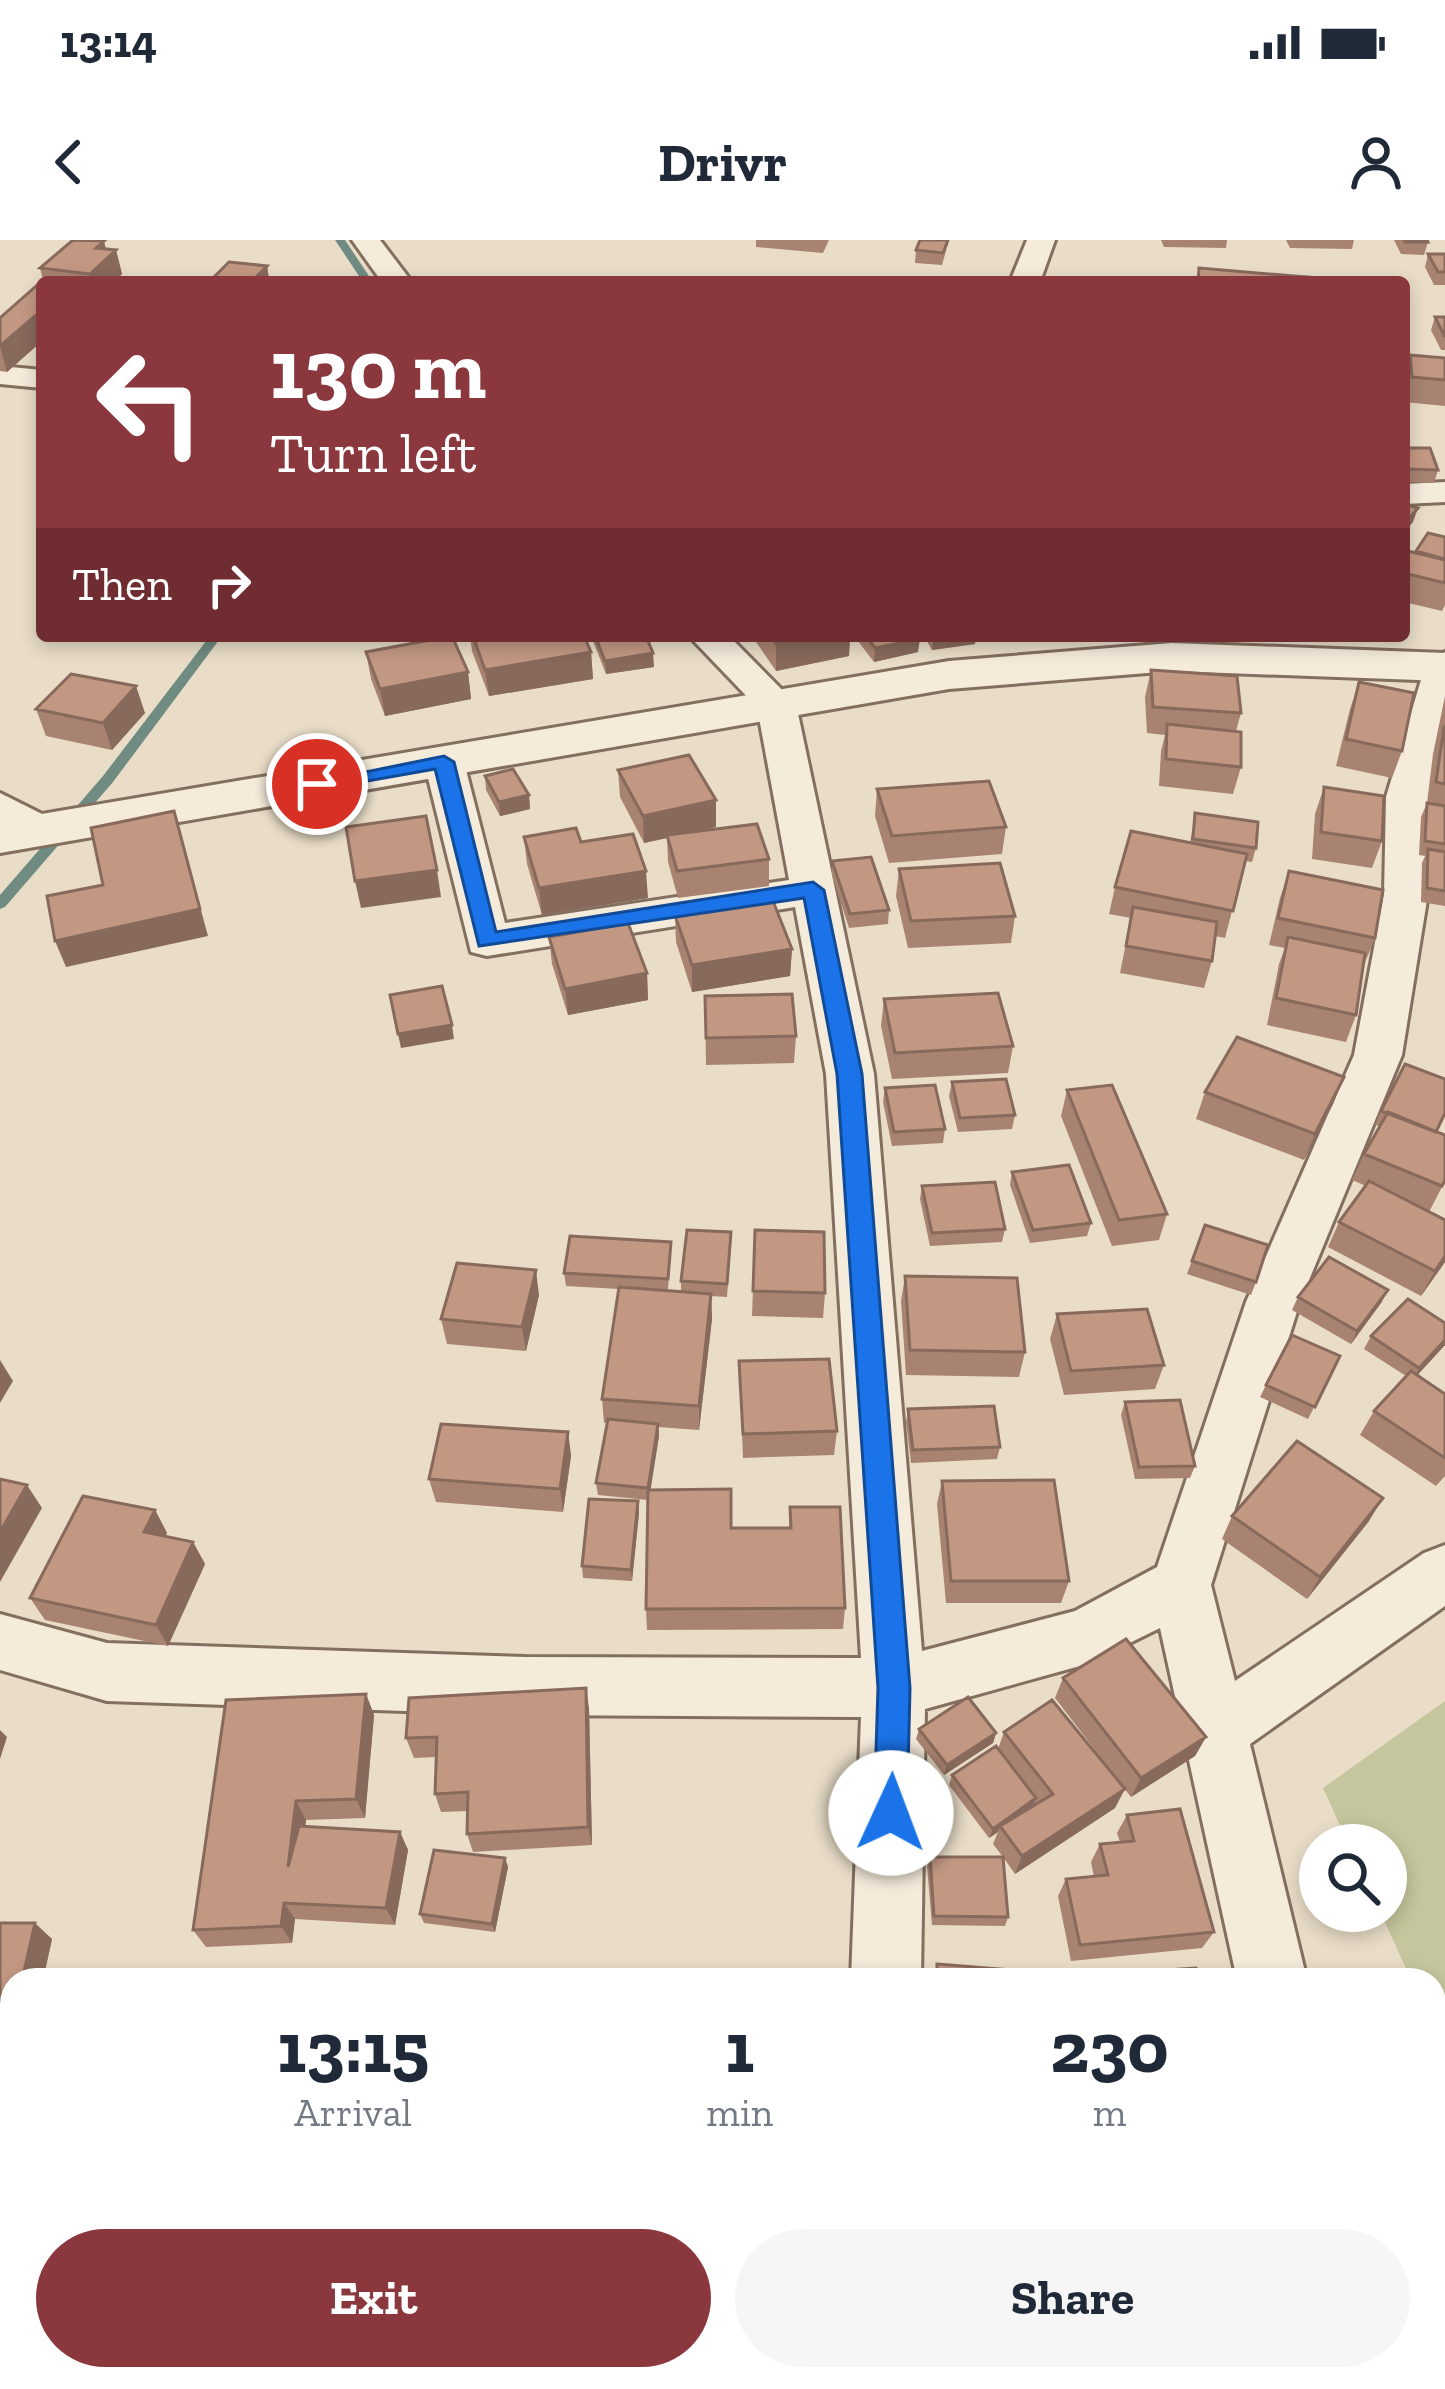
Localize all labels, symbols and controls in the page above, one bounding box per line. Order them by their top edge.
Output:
text: 13:14 [60,15,157,69]
icon: back [36,129,102,195]
icon: person [1343,129,1409,195]
text: Drivr [658,130,787,195]
text: 130 m [270,319,486,420]
icon: left [72,324,228,480]
text: Turn left [270,421,477,486]
icon: right [196,552,262,618]
text: Then [72,558,172,612]
pin [266,733,368,835]
icon: arrive [284,751,350,817]
position arrow [828,1750,954,1876]
map controls [1299,1824,1407,1932]
button: search [1299,1824,1407,1932]
text: 13:15 [277,2004,429,2090]
text: 1 [725,2004,754,2090]
text: 230 [1050,2004,1169,2090]
text: Arrival [294,2089,412,2136]
text: min [706,2089,773,2136]
text: m [1093,2089,1126,2136]
button: Exit [36,2229,711,2367]
button: Share [735,2229,1410,2367]

